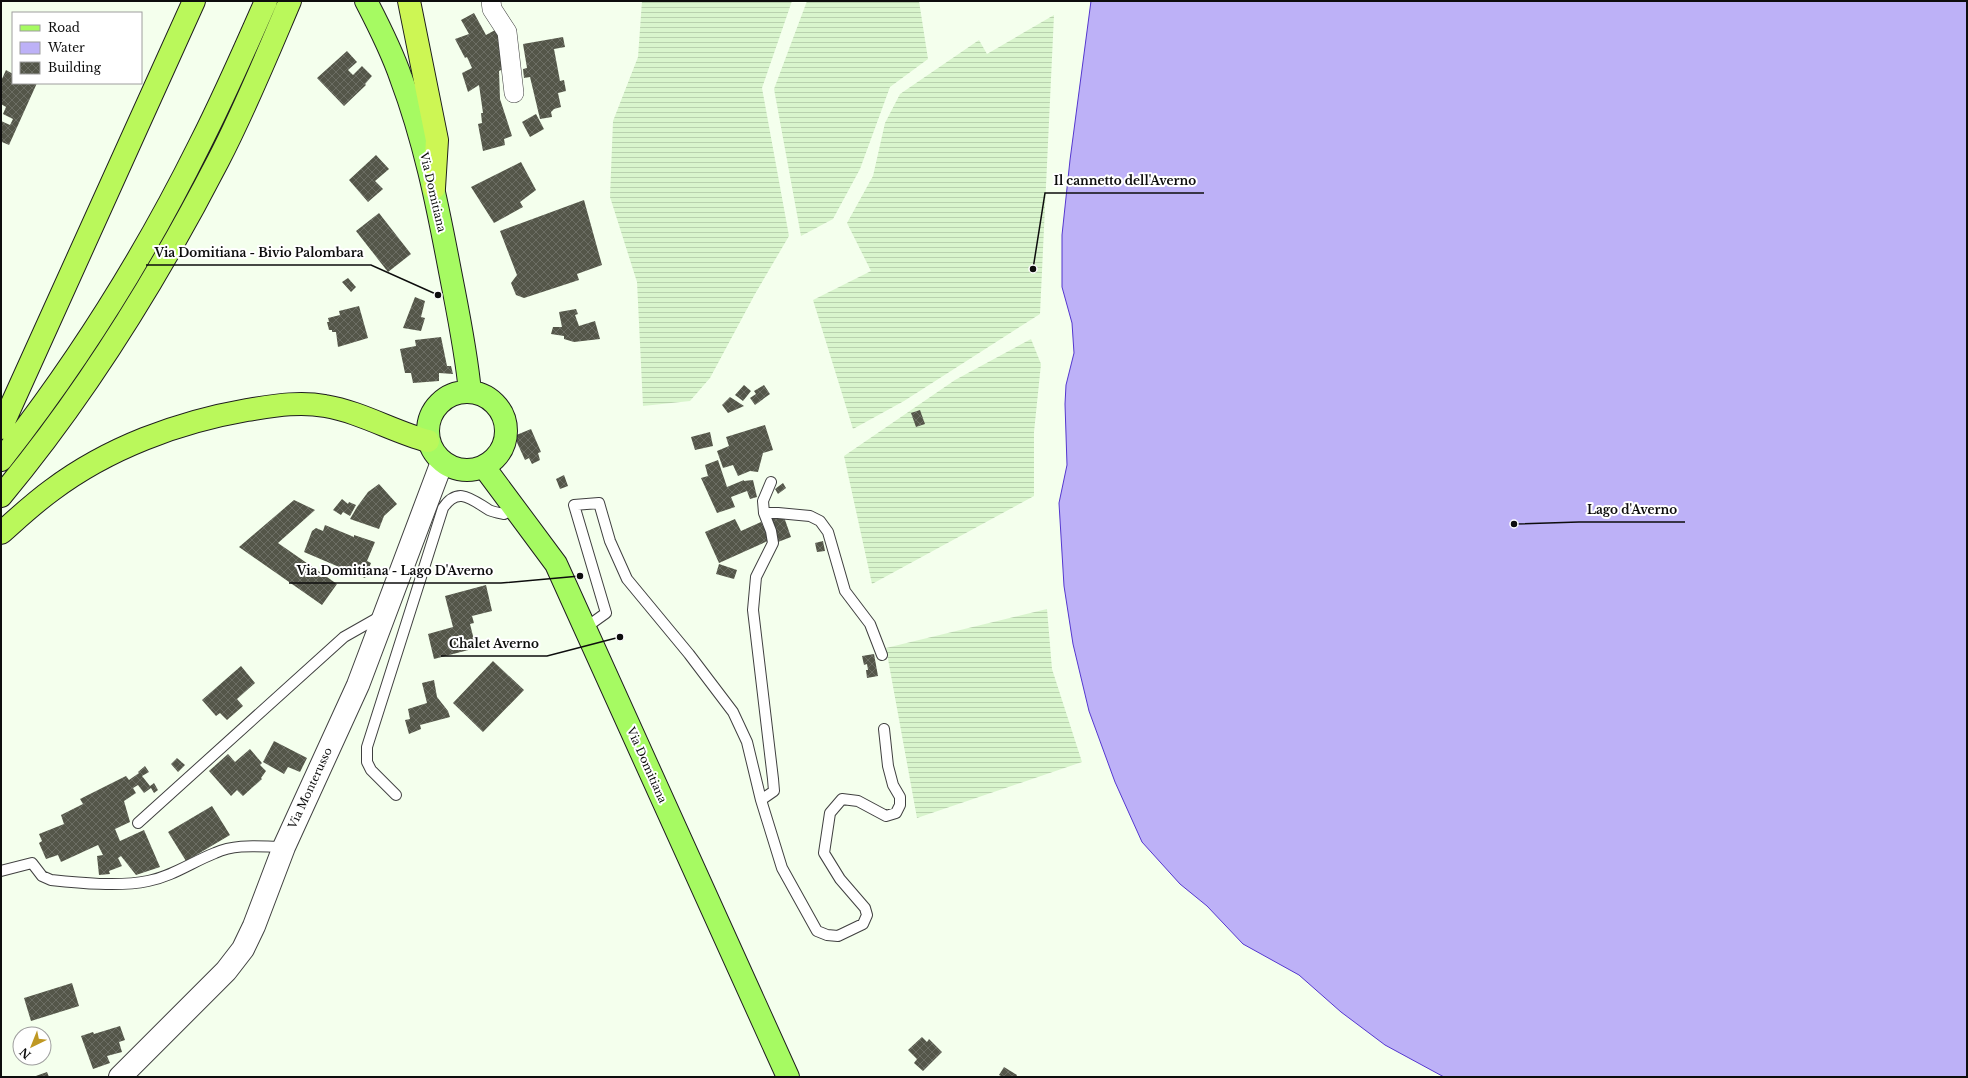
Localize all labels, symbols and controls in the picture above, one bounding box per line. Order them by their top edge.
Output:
legend [12,12,142,84]
text: Road [48,20,80,35]
text: Water [47,40,85,55]
text: Building [48,60,102,75]
street label: Via Domitiana [417,150,449,234]
callout: Il cannetto dell'Averno [1045,169,1204,193]
text: Il cannetto dell'Averno [1054,173,1196,188]
callout: Via Domitiana - Bivio Palombara [146,241,371,265]
text: Via Domitiana - Bivio Palombara [153,245,364,260]
callout: Lago d'Averno [1579,498,1685,522]
text: Lago d'Averno [1587,502,1677,517]
callout: Via Domitiana - Lago D'Averno [289,559,501,583]
text: Via Domitiana - Lago D'Averno [296,563,493,578]
callout: Chalet Averno [441,632,547,656]
text: Chalet Averno [449,636,539,651]
street label: Via Domitiana [624,724,670,806]
street label: Via Monterusso [285,745,335,832]
north arrow [12,1026,52,1066]
text: N [16,1044,34,1062]

